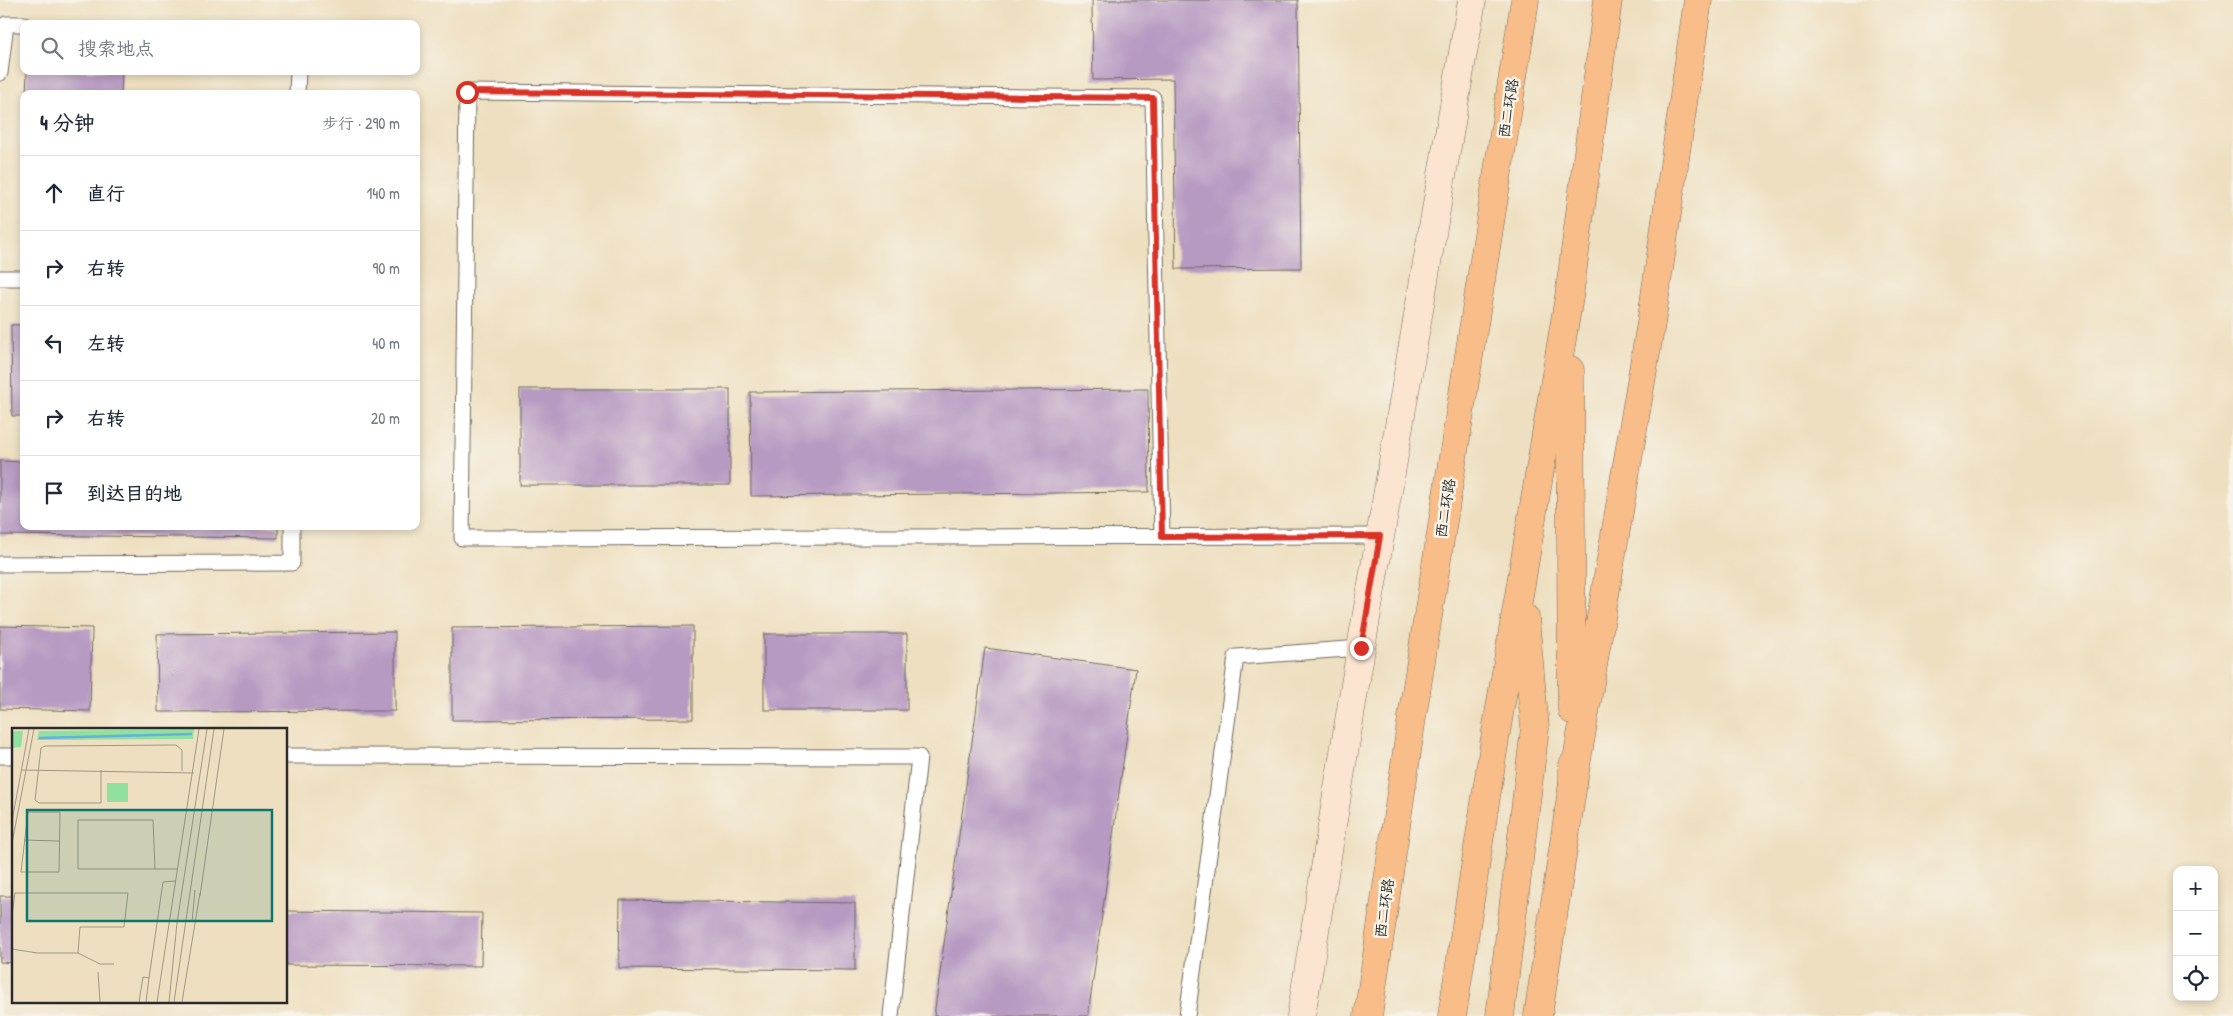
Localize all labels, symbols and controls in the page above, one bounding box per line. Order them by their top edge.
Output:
search box [20,20,420,75]
icon: search [38,34,66,62]
text: 搜索地点 [78,35,154,61]
street label: 西二环路 [1493,77,1523,139]
route start [456,81,479,104]
text: 4 分钟 [40,108,95,137]
text: 步行 · 290 m [322,112,400,134]
icon: ahead [40,179,68,207]
text: 直行 [87,180,125,206]
text: 140 m [366,182,400,204]
icon: right [40,254,68,282]
text: 右转 [87,255,125,281]
text: 90 m [372,257,400,279]
icon: left [40,329,68,357]
text: 左转 [87,330,125,356]
text: 40 m [372,332,400,354]
icon: right [40,404,68,432]
text: 右转 [87,405,125,431]
text: 20 m [371,407,400,429]
street label: 西二环路 [1430,477,1460,539]
icon: arrive [40,479,68,507]
text: 到达目的地 [87,480,182,506]
route end [1350,637,1373,660]
inset map [12,728,288,1004]
map controls [2173,866,2218,1001]
button: + [2173,866,2218,911]
street label: 西二环路 [1369,877,1399,939]
button: − [2173,911,2218,956]
button: locate [2173,956,2218,1001]

